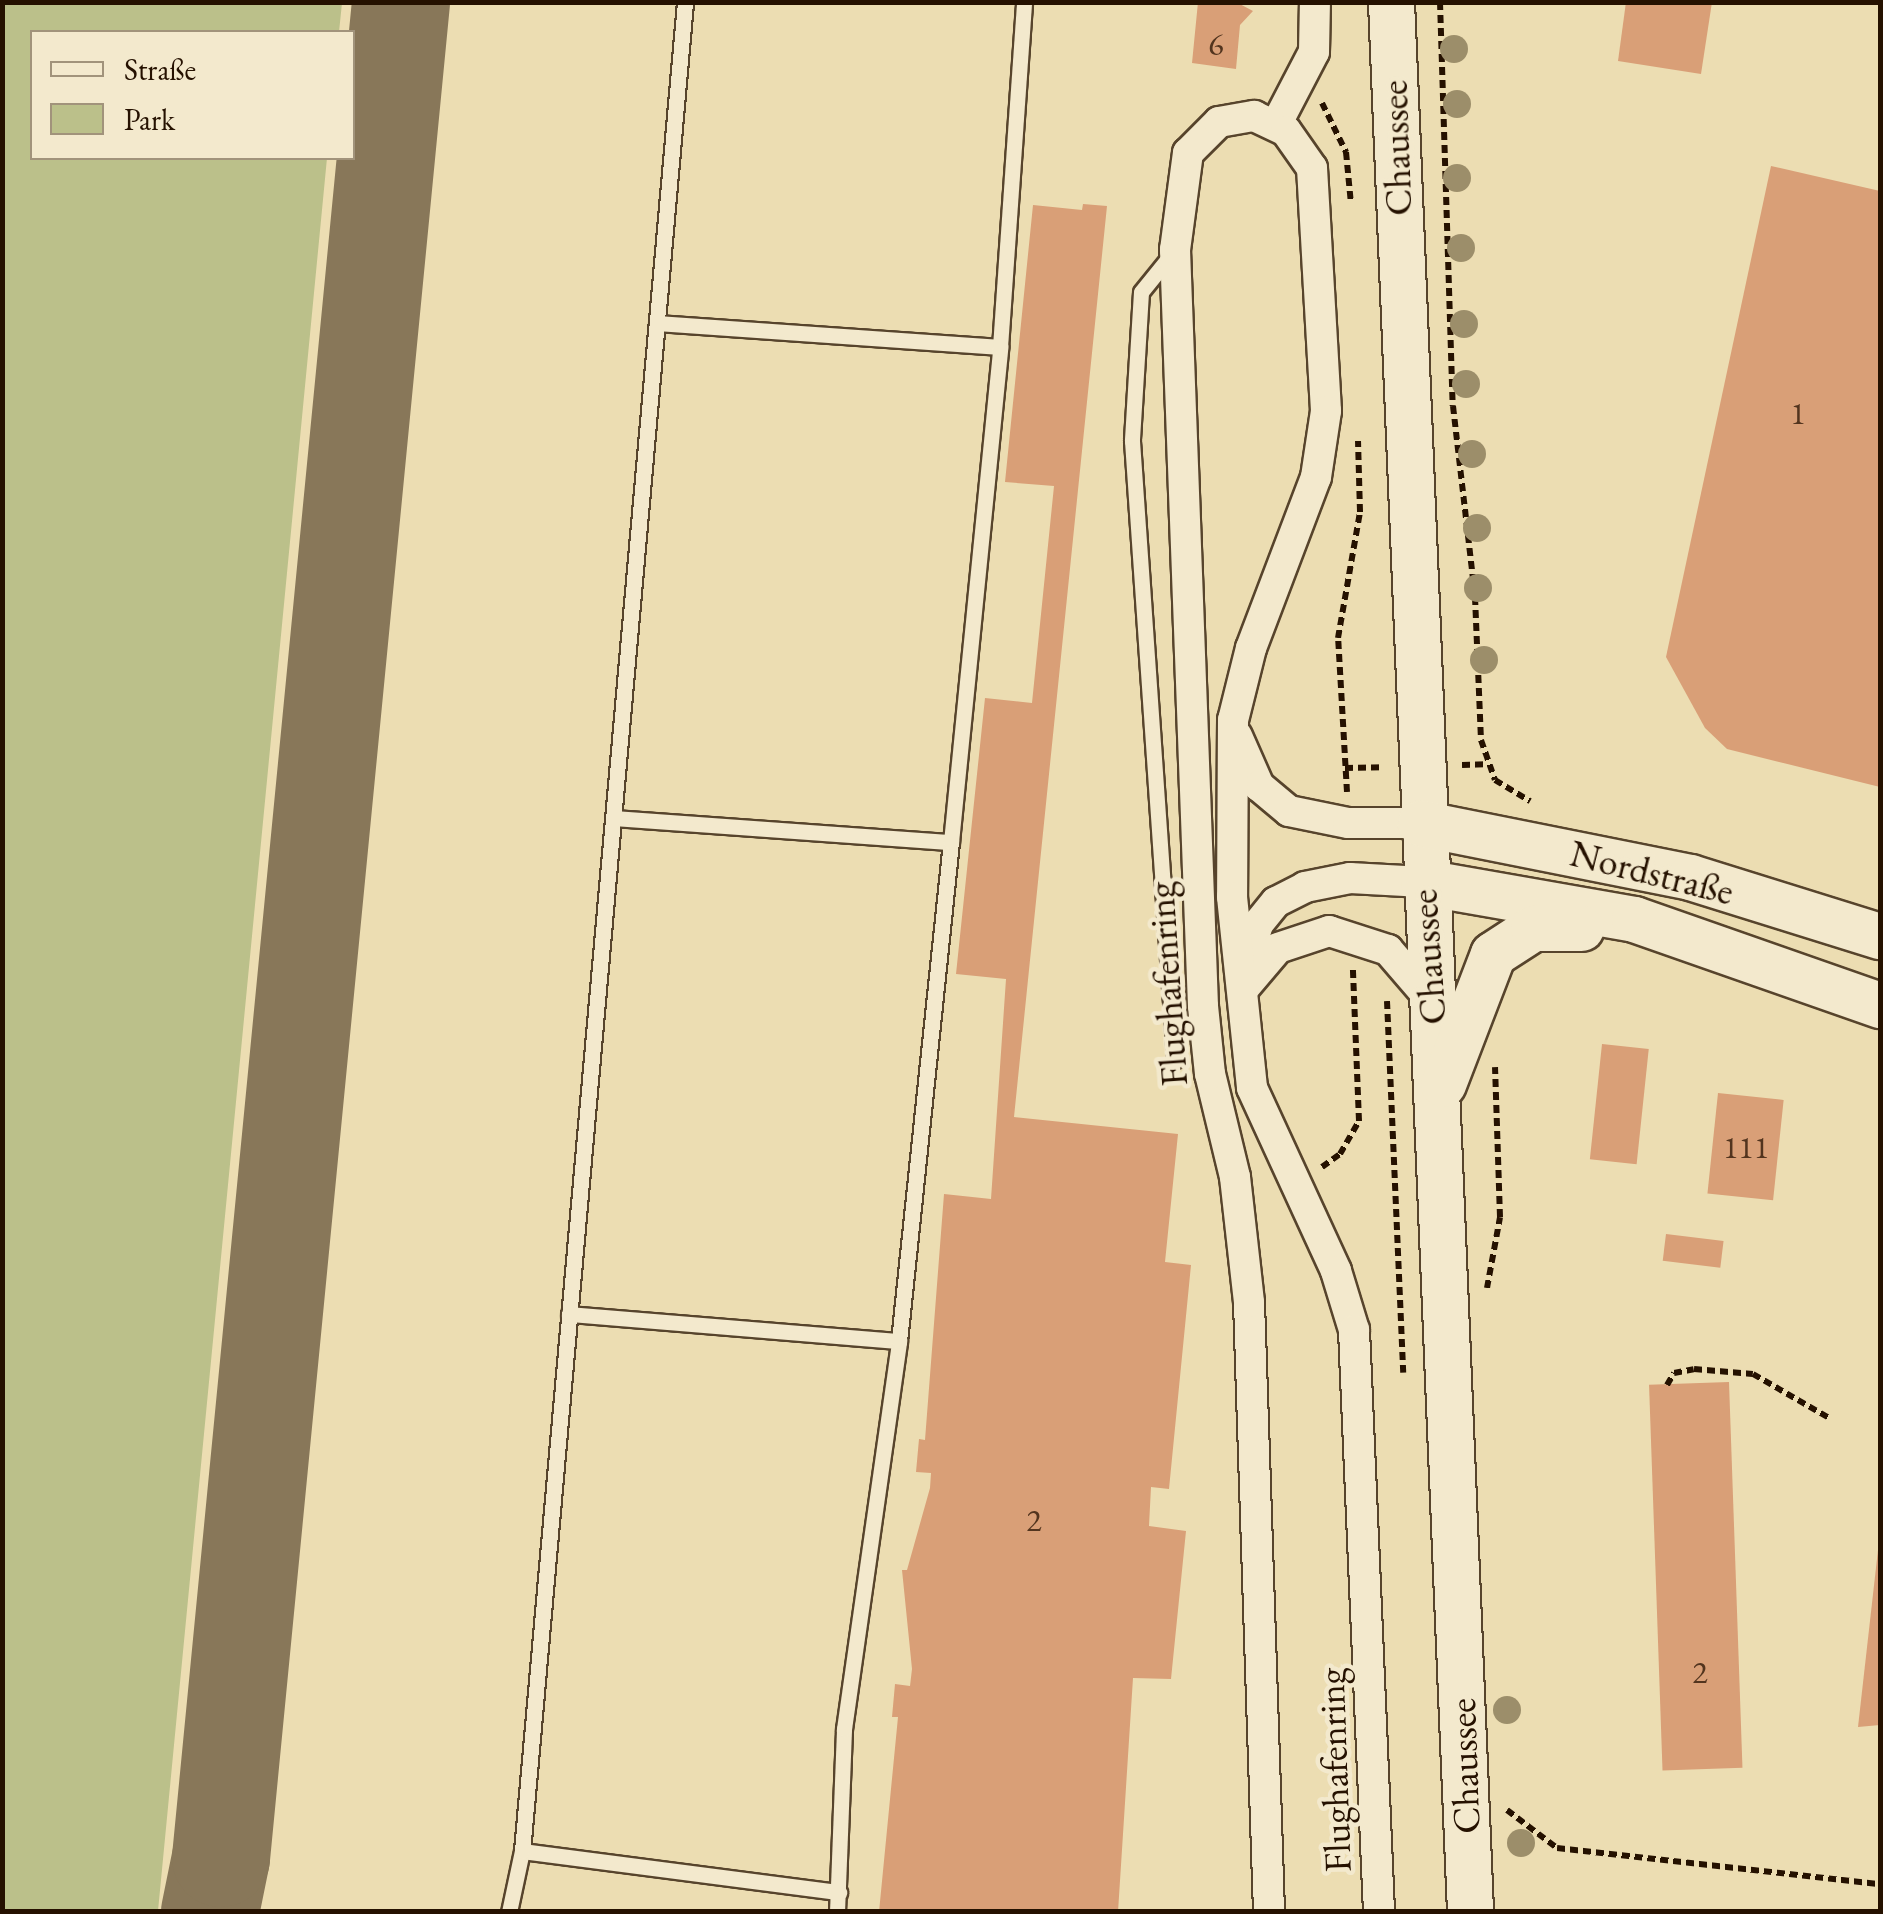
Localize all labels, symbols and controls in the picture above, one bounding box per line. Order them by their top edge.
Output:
house number: 6 [1208,25,1224,63]
legend [30,30,355,160]
text: Straße [124,50,196,89]
street label: Chaussee [1371,79,1421,217]
text: Park [124,100,175,139]
house number: 1 [1790,394,1806,432]
street label: Nordstraße [1566,830,1738,914]
street label: Flughafenring [1137,880,1197,1088]
street label: Chaussee [1401,888,1455,1026]
house number: 111 [1723,1128,1769,1166]
house number: 2 [1026,1501,1042,1539]
house number: 2 [1692,1653,1708,1691]
street label: Flughafenring [1308,1667,1360,1873]
street label: Chaussee [1439,1697,1489,1835]

